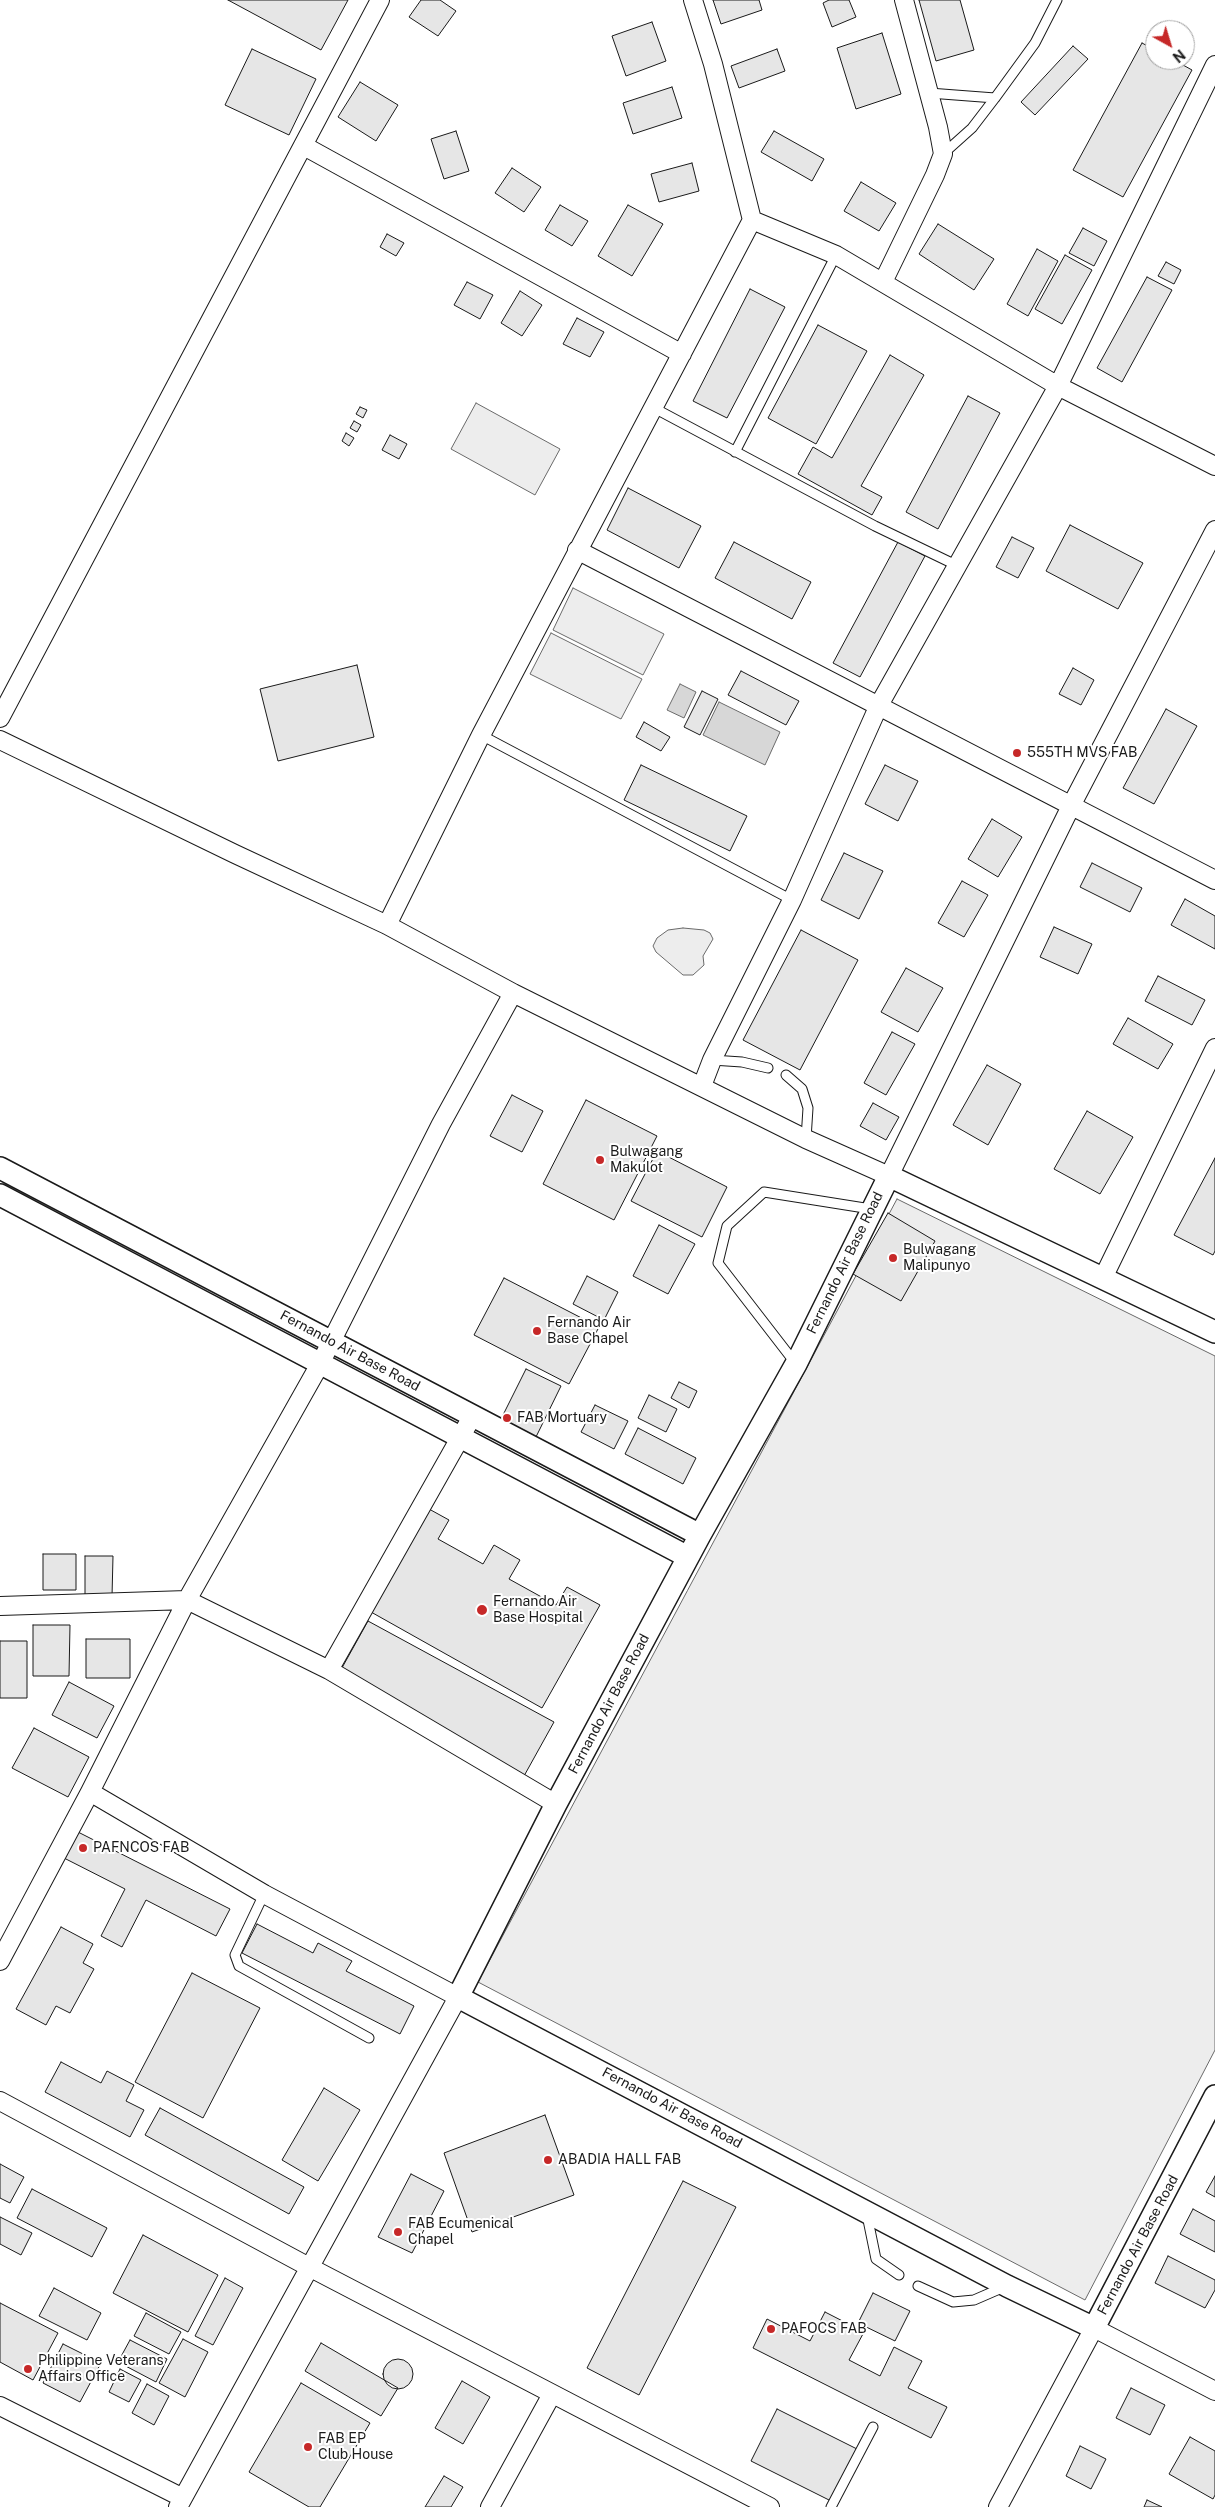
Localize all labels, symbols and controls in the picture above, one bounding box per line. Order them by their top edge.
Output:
north arrow [1145,20,1195,70]
text: N [1170,46,1188,66]
place label: 555TH MVS FAB [1027,745,1137,761]
marker: 555TH MVS FAB [1011,747,1023,759]
place label: Bulwagang Makulot [610,1144,683,1176]
marker: Bulwagang Makulot [594,1154,606,1166]
street label: Fernando Air Base Road [803,1189,887,1337]
place label: Bulwagang Malipunyo [903,1242,976,1274]
marker: Bulwagang Malipunyo [887,1252,899,1264]
street label: Fernando Air Base Road [277,1307,423,1395]
place label: Fernando Air Base Chapel [547,1315,631,1348]
marker: Fernando Air Base Chapel [531,1325,543,1337]
place label: FAB Mortuary [517,1410,607,1426]
marker: FAB Mortuary [501,1412,513,1424]
place label: Fernando Air Base Hospital [493,1594,583,1626]
marker: Fernando Air Base Hospital [475,1603,489,1617]
street label: Fernando Air Base Road [565,1631,653,1777]
place label: PAFNCOS FAB [93,1840,189,1856]
marker: PAFNCOS FAB [77,1842,89,1854]
street label: Fernando Air Base Road [599,2064,745,2152]
place label: ABADIA HALL FAB [558,2152,681,2168]
marker: ABADIA HALL FAB [542,2154,554,2166]
street label: Fernando Air Base Road [1094,2172,1182,2318]
place label: FAB Ecumenical Chapel [408,2216,514,2248]
marker: FAB Ecumenical Chapel [392,2226,404,2238]
place label: PAFOCS FAB [781,2321,867,2337]
marker: PAFOCS FAB [765,2323,777,2335]
place label: Philippine Veterans Affairs Office [38,2353,164,2386]
marker: Philippine Veterans Affairs Office [22,2363,34,2375]
place label: FAB EP Club House [318,2431,393,2464]
marker: FAB EP Club House [302,2441,314,2453]

